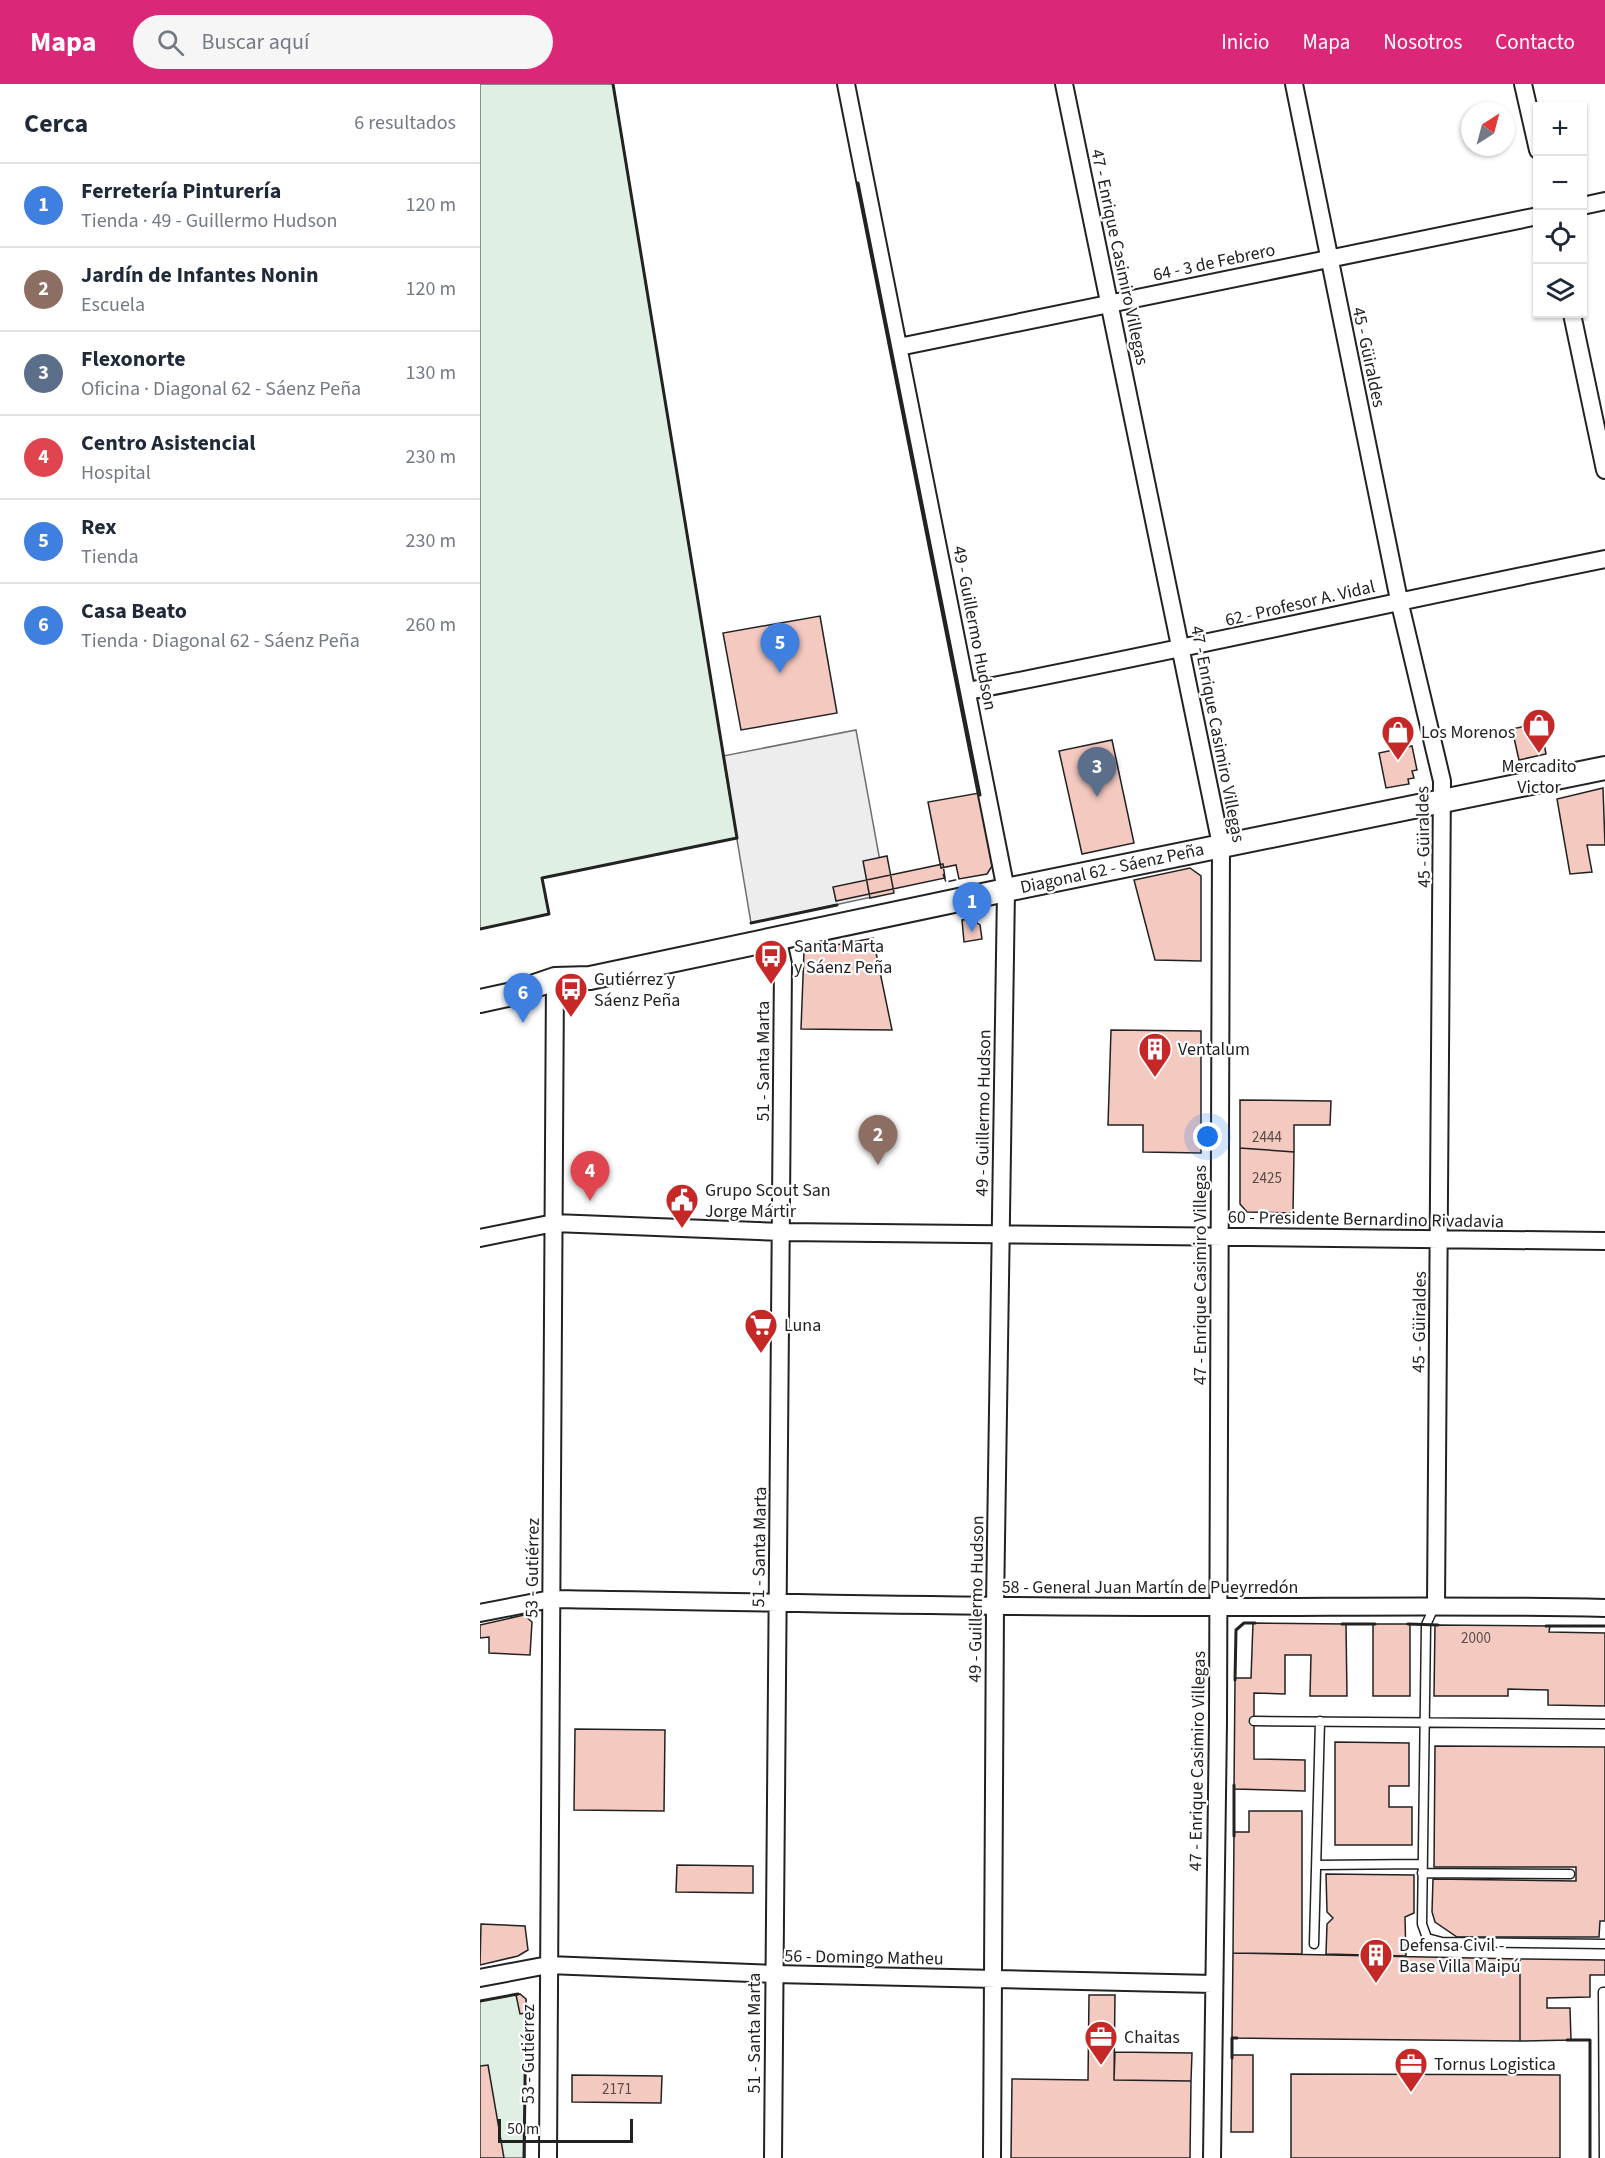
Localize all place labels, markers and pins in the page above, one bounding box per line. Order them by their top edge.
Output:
pin: 5 [760,624,800,673]
shop icon: Mercadito Victor [1521,707,1557,754]
shop icon: Los Morenos [1380,714,1416,761]
place label: Los Morenos [1421,720,1515,745]
pin: 3 [1078,748,1116,797]
place label: Mercadito Victor [1501,754,1577,800]
pin: 1 [952,882,992,932]
place label: Santa Marta y Sáenz Peña [794,934,892,980]
bus stop icon: Santa Marta y Sáenz Peña [753,938,789,985]
place label: Gutiérrez y Sáenz Peña [594,967,680,1013]
bus stop icon: Gutiérrez y Sáenz Peña [553,971,589,1018]
pin: 6 [504,974,543,1023]
building icon: Ventalum [1137,1031,1173,1078]
place label: Ventalum [1178,1037,1250,1062]
pin: 2 [858,1116,898,1165]
pin: 4 [570,1152,610,1201]
place label: Grupo Scout San Jorge Mártir [705,1178,831,1224]
public building icon: Grupo Scout San Jorge Mártir [664,1182,700,1229]
supermarket icon: Luna [743,1307,779,1354]
place label: Luna [784,1313,821,1338]
place label: Defensa Civil - Base Villa Maipú [1399,1933,1521,1979]
building icon: Defensa Civil - Base Villa Maipú [1358,1937,1394,1984]
office icon: Chaitas [1083,2019,1119,2066]
place label: Chaitas [1124,2025,1180,2050]
office icon: Tornus Logistica [1393,2046,1429,2093]
place label: Tornus Logistica [1434,2052,1556,2077]

